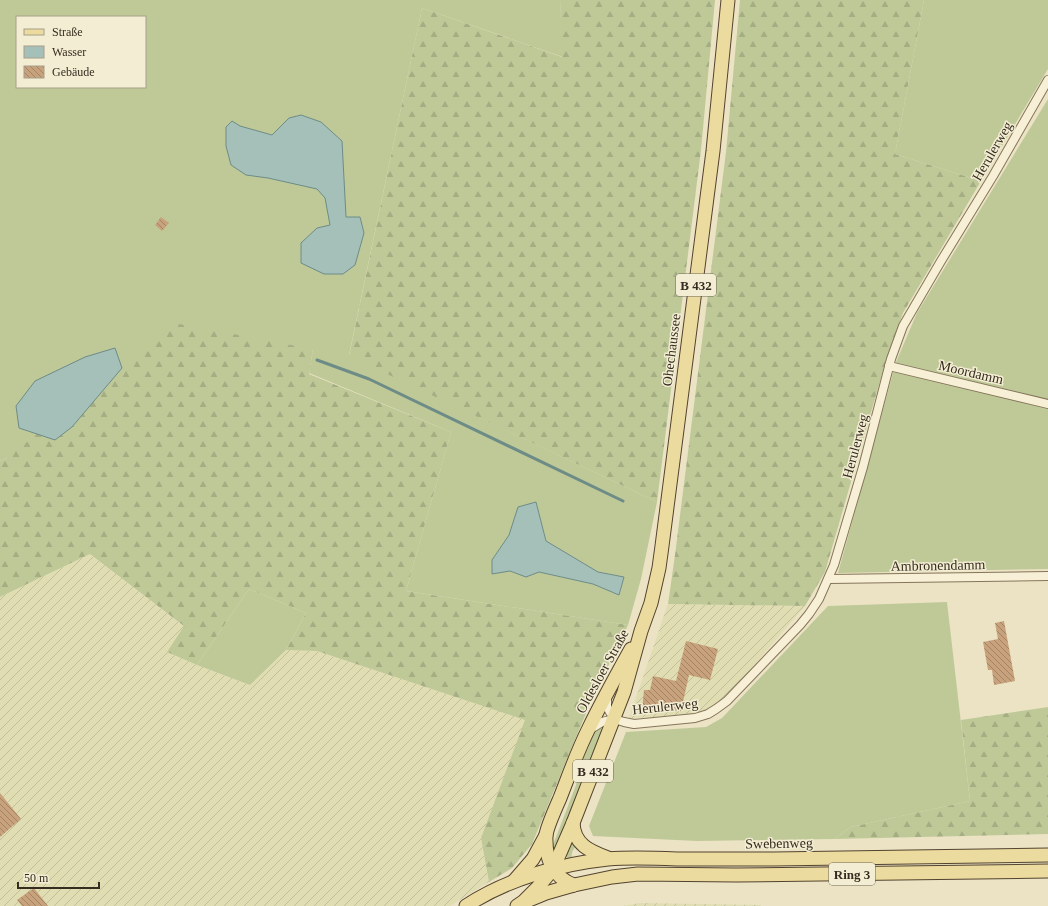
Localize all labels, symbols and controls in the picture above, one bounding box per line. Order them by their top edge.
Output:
legend [16,16,146,88]
text: Straße [52,25,83,39]
text: Wasser [52,45,86,59]
text: Gebäude [52,65,95,79]
street label: Herulerweg [969,119,1015,184]
road number: B 432 [676,274,716,296]
street label: Ohechaussee [660,313,683,387]
street label: Moordamm [937,358,1005,387]
street label: Herulerweg [840,412,871,480]
street label: Ambronendamm [890,557,986,574]
street label: Oldesloer Straße [573,627,632,716]
street label: Herulerweg [631,696,699,717]
road number: B 432 [573,760,613,782]
street label: Swebenweg [745,835,813,852]
road number: Ring 3 [829,863,875,885]
scale bar [18,864,99,890]
text: 50 m [24,871,49,885]

